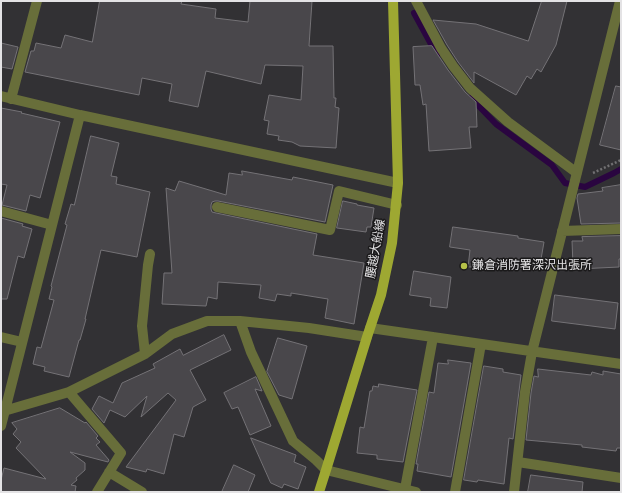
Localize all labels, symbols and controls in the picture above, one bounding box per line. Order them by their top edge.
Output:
street label: 腰越大船線 [364,218,388,280]
place label: 鎌倉消防署深沢出張所 [472,259,592,273]
marker: 鎌倉消防署深沢出張所 [459,261,469,271]

